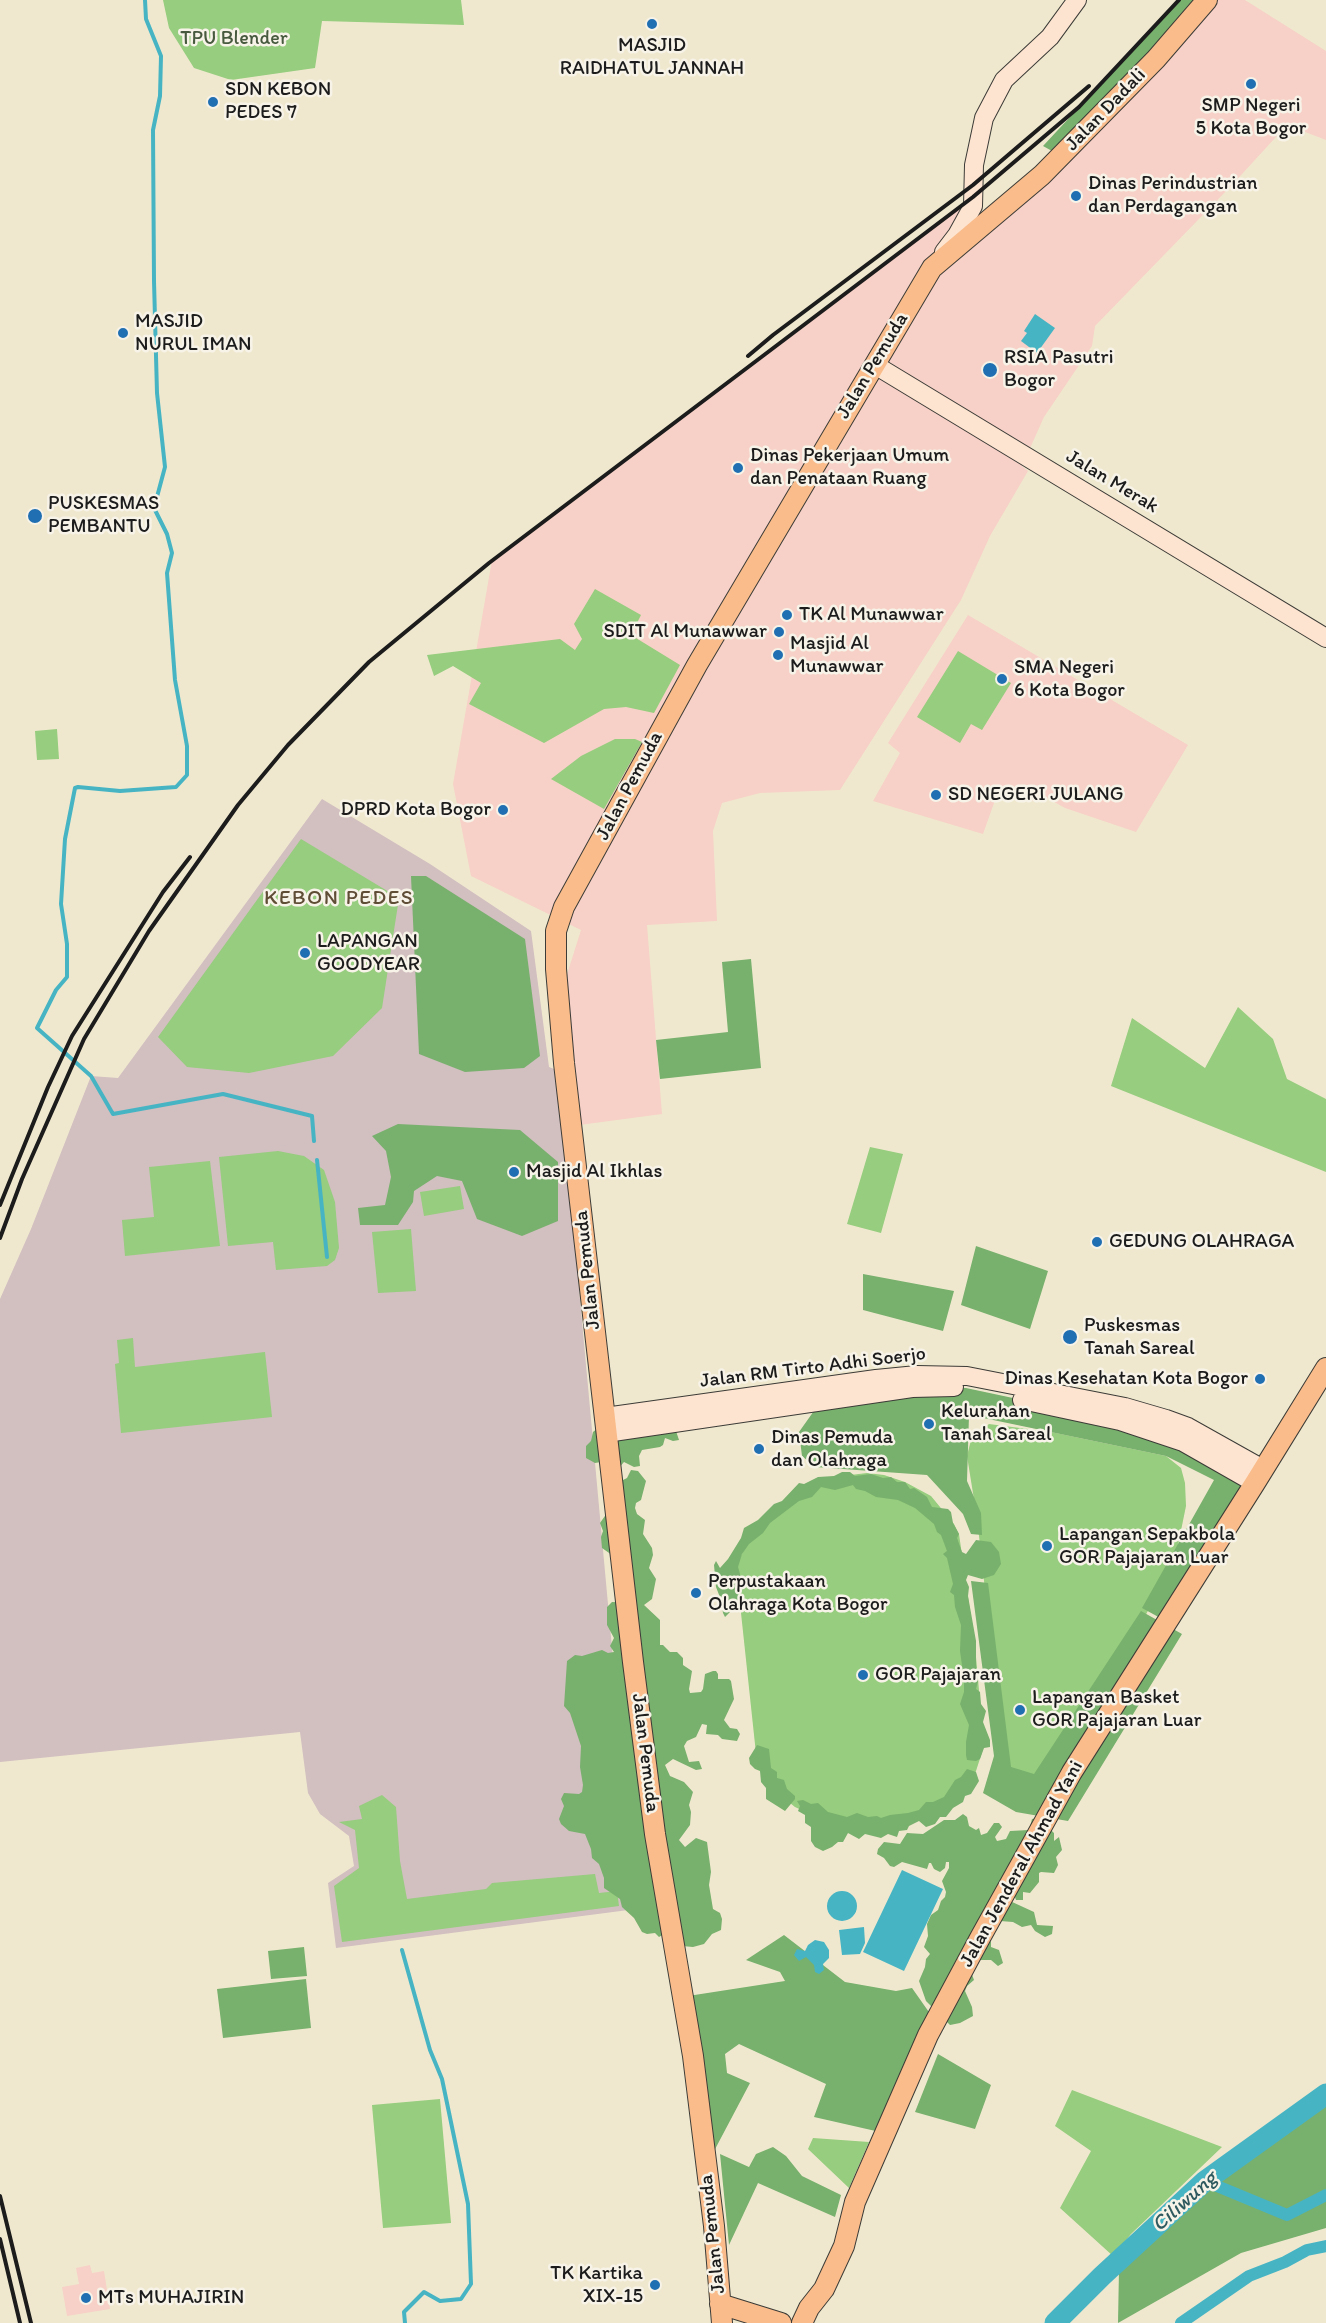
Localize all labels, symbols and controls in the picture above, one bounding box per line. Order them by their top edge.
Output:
marker: MASJID RAIDHATUL JANNAH [645,17,659,31]
park label: TPU Blender [180,27,288,51]
place label: MASJID RAIDHATUL JANNAH [560,34,744,81]
street label: Jalan Dadali [1061,64,1151,156]
marker: SMP Negeri 5 Kota Bogor [1244,77,1258,91]
place label: SDN KEBON PEDES 7 [225,78,331,125]
place label: SMP Negeri 5 Kota Bogor [1196,94,1306,141]
marker: SDN KEBON PEDES 7 [206,95,220,109]
place label: Dinas Perindustrian dan Perdagangan [1088,172,1258,219]
marker: Dinas Perindustrian dan Perdagangan [1069,189,1083,203]
street label: Jalan Pemuda [832,309,914,423]
place label: MASJID NURUL IMAN [135,310,251,357]
marker: MASJID NURUL IMAN [116,326,130,340]
place label: RSIA Pasutri Bogor [1004,346,1114,393]
marker: RSIA Pasutri Bogor [981,361,999,379]
place label: Dinas Pekerjaan Umum dan Penataan Ruang [750,444,949,491]
street label: Jalan Merak [1061,445,1163,519]
marker: Dinas Pekerjaan Umum dan Penataan Ruang [731,461,745,475]
place label: PUSKESMAS PEMBANTU [48,492,159,539]
marker: PUSKESMAS PEMBANTU [26,507,44,525]
place label: TK Al Munawwar [799,603,944,627]
marker: TK Al Munawwar [780,608,794,622]
place label: SDIT Al Munawwar [603,620,767,644]
marker: SDIT Al Munawwar [772,625,786,639]
place label: Masjid Al Munawwar [790,632,883,679]
marker: Masjid Al Munawwar [771,648,785,662]
place label: SMA Negeri 6 Kota Bogor [1014,656,1125,703]
marker: SMA Negeri 6 Kota Bogor [995,672,1009,686]
street label: Jalan Pemuda [591,728,669,844]
place label: SD NEGERI JULANG [948,783,1123,807]
marker: SD NEGERI JULANG [929,788,943,802]
place label: DPRD Kota Bogor [341,798,491,822]
marker: DPRD Kota Bogor [496,803,510,817]
district label: KEBON PEDES [264,886,414,912]
place label: LAPANGAN GOODYEAR [317,930,420,977]
marker: LAPANGAN GOODYEAR [298,946,312,960]
place label: Masjid Al Ikhlas [526,1160,662,1184]
marker: Masjid Al Ikhlas [507,1165,521,1179]
street label: Jalan Pemuda [570,1209,606,1331]
place label: GEDUNG OLAHRAGA [1109,1230,1294,1254]
marker: GEDUNG OLAHRAGA [1090,1235,1104,1249]
place label: Puskesmas Tanah Sareal [1084,1314,1195,1361]
marker: Puskesmas Tanah Sareal [1061,1328,1079,1346]
street label: Jalan RM Tirto Adhi Soerjo [699,1342,927,1394]
place label: Dinas Kesehatan Kota Bogor [1004,1367,1248,1391]
marker: Dinas Kesehatan Kota Bogor [1253,1372,1267,1386]
place label: Kelurahan Tanah Sareal [941,1400,1052,1447]
marker: Kelurahan Tanah Sareal [922,1417,936,1431]
place label: Dinas Pemuda dan Olahraga [771,1426,893,1473]
marker: Dinas Pemuda dan Olahraga [752,1442,766,1456]
place label: Lapangan Sepakbola GOR Pajajaran Luar [1059,1523,1235,1570]
marker: Lapangan Sepakbola GOR Pajajaran Luar [1040,1539,1054,1553]
place label: Perpustakaan Olahraga Kota Bogor [708,1570,887,1617]
marker: Perpustakaan Olahraga Kota Bogor [689,1586,703,1600]
place label: GOR Pajajaran [875,1663,1001,1687]
marker: GOR Pajajaran [856,1668,870,1682]
place label: Lapangan Basket GOR Pajajaran Luar [1032,1686,1201,1733]
street label: Jalan Pemuda [626,1692,664,1814]
marker: Lapangan Basket GOR Pajajaran Luar [1013,1703,1027,1717]
street label: Jalan Jenderal Ahmad Yani [955,1757,1089,1971]
water label: Ciliwung [1147,2166,1223,2238]
street label: Jalan Pemuda [695,2173,731,2295]
place label: TK Kartika XIX-15 [550,2262,643,2309]
marker: TK Kartika XIX-15 [648,2278,662,2292]
place label: MTs MUHAJIRIN [98,2286,244,2310]
marker: MTs MUHAJIRIN [79,2291,93,2305]

